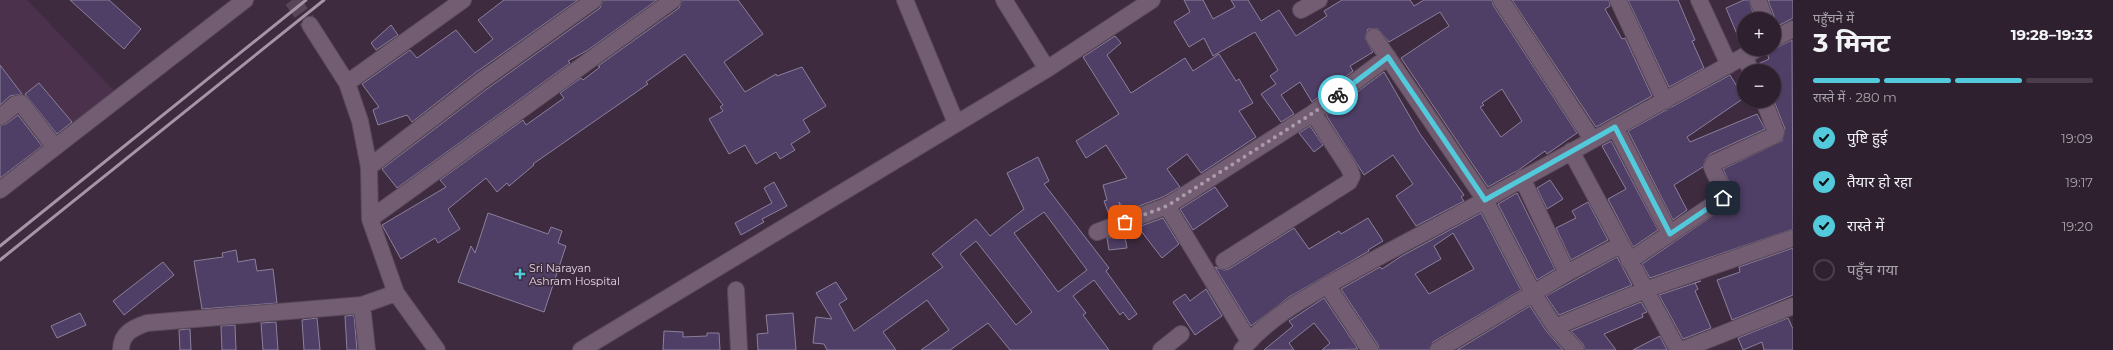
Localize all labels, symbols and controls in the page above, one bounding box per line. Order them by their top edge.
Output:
text: पहुँचने में [1813,10,1854,26]
map controls [1737,12,1781,108]
button: + [1737,12,1781,56]
text: 19:28–19:33 [2011,25,2093,44]
text: 3 मिनट [1813,27,1890,59]
button: − [1737,64,1781,108]
courier [1318,75,1358,115]
icon: bike [1327,84,1349,106]
text: रास्ते में · 280 m [1813,89,1897,105]
icon: check [1813,127,1835,149]
text: पुष्टि हुई [1847,128,1887,147]
text: 19:09 [2061,130,2093,146]
icon: check [1813,171,1835,193]
text: तैयार हो रहा [1847,172,1912,191]
text: 19:17 [2065,174,2093,190]
pin [1706,181,1740,215]
icon: home [1712,187,1734,209]
pin [1108,205,1142,239]
icon: bag [1114,211,1136,233]
icon: check [1813,215,1835,237]
text: रास्ते में [1847,216,1884,235]
text: 19:20 [2062,218,2093,234]
text: पहुँच गया [1847,260,1898,279]
place label: Sri Narayan Ashram Hospital [529,261,620,288]
marker: Sri Narayan Ashram Hospital [514,268,526,280]

